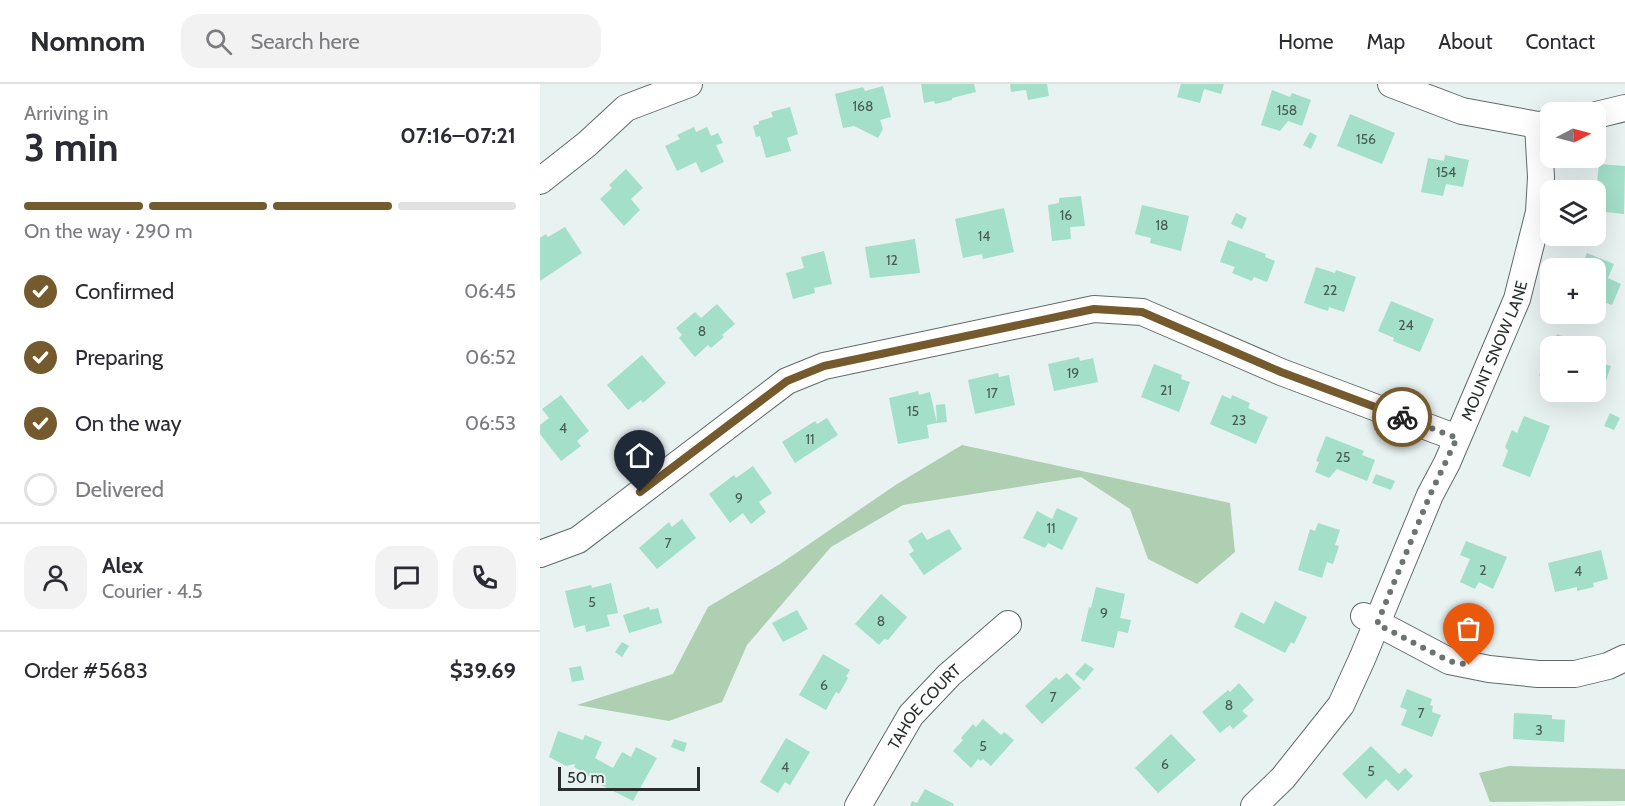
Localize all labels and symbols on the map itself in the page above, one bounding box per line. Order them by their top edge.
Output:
house number: 168 [853,97,874,115]
house number: 158 [1277,101,1297,119]
north arrow [1540,102,1606,168]
house number: 156 [1356,130,1376,148]
house number: 154 [1436,163,1456,181]
house number: 16 [1060,206,1072,224]
house number: 18 [1155,216,1169,234]
house number: 14 [978,227,990,245]
house number: 12 [886,251,898,269]
street label: MOUNT SNOW LANE [1457,279,1531,424]
house number: 22 [1323,281,1337,299]
house number: 24 [1398,316,1414,334]
house number: 8 [698,322,706,340]
house number: 19 [1067,364,1079,382]
house number: 21 [1160,381,1172,399]
house number: 17 [986,384,998,402]
courier [1372,387,1432,447]
house number: 15 [907,402,919,420]
house number: 23 [1232,411,1246,429]
house number: 4 [559,419,567,437]
pin [614,430,665,492]
house number: 11 [805,430,815,448]
house number: 25 [1336,448,1350,466]
house number: 9 [735,489,743,507]
house number: 11 [1046,519,1056,537]
house number: 7 [664,534,672,552]
house number: 2 [1479,561,1487,579]
house number: 4 [1574,562,1582,580]
house number: 5 [588,593,596,611]
pin [1443,603,1494,665]
house number: 9 [1100,604,1108,622]
house number: 8 [877,612,885,630]
street label: TAHOE COURT [884,660,965,753]
house number: 6 [820,676,828,694]
house number: 7 [1049,688,1057,706]
house number: 8 [1225,696,1233,714]
house number: 7 [1417,704,1425,722]
house number: 3 [1535,721,1543,739]
house number: 5 [979,737,987,755]
house number: 6 [1161,755,1169,773]
house number: 4 [781,758,789,776]
house number: 5 [1367,762,1375,780]
scale bar [558,764,700,792]

